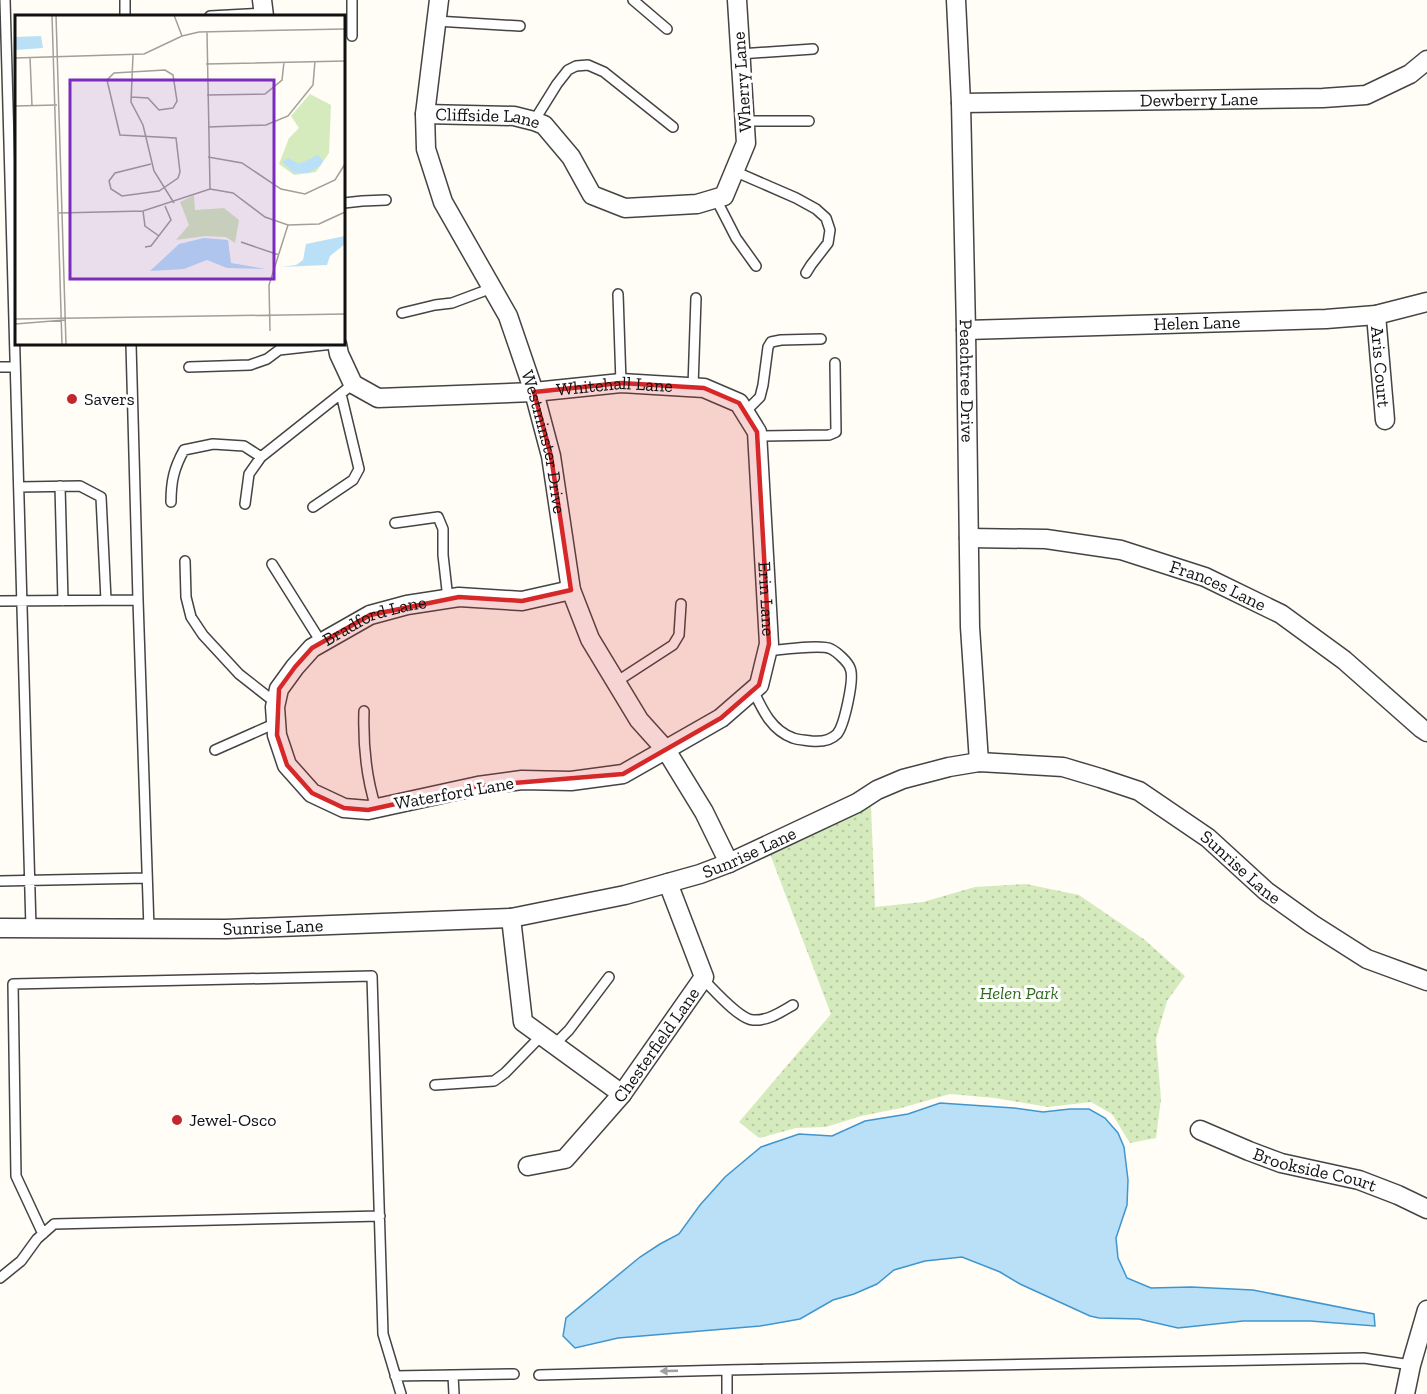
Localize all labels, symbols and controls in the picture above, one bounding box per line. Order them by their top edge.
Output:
inset map [15,15,345,345]
street label: Wherry Lane [728,31,756,133]
street label: Dewberry Lane [1140,88,1258,112]
street label: Cliffside Lane [435,103,544,133]
street label: Helen Lane [1153,311,1241,335]
street label: Peachtree Drive [955,319,979,443]
street label: Aris Court [1366,325,1395,409]
street label: Westminster Drive [516,367,570,515]
street label: Whitehall Lane [555,372,673,401]
place label: Savers [84,388,135,410]
marker: Savers [65,392,79,406]
street label: Frances Lane [1167,555,1269,616]
street label: Erin Lane [753,561,780,637]
street label: Bradford Lane [318,591,428,651]
street label: Waterford Lane [392,772,516,814]
street label: Sunrise Lane [699,822,800,883]
street label: Sunrise Lane [1197,825,1285,909]
street label: Sunrise Lane [222,914,324,940]
park label: Helen Park [979,982,1059,1004]
street label: Chesterfield Lane [609,983,704,1107]
place label: Jewel-Osco [189,1109,276,1131]
marker: Jewel-Osco [170,1113,184,1127]
street label: Brookside Court [1250,1143,1380,1197]
one-way arrow [659,1367,678,1376]

